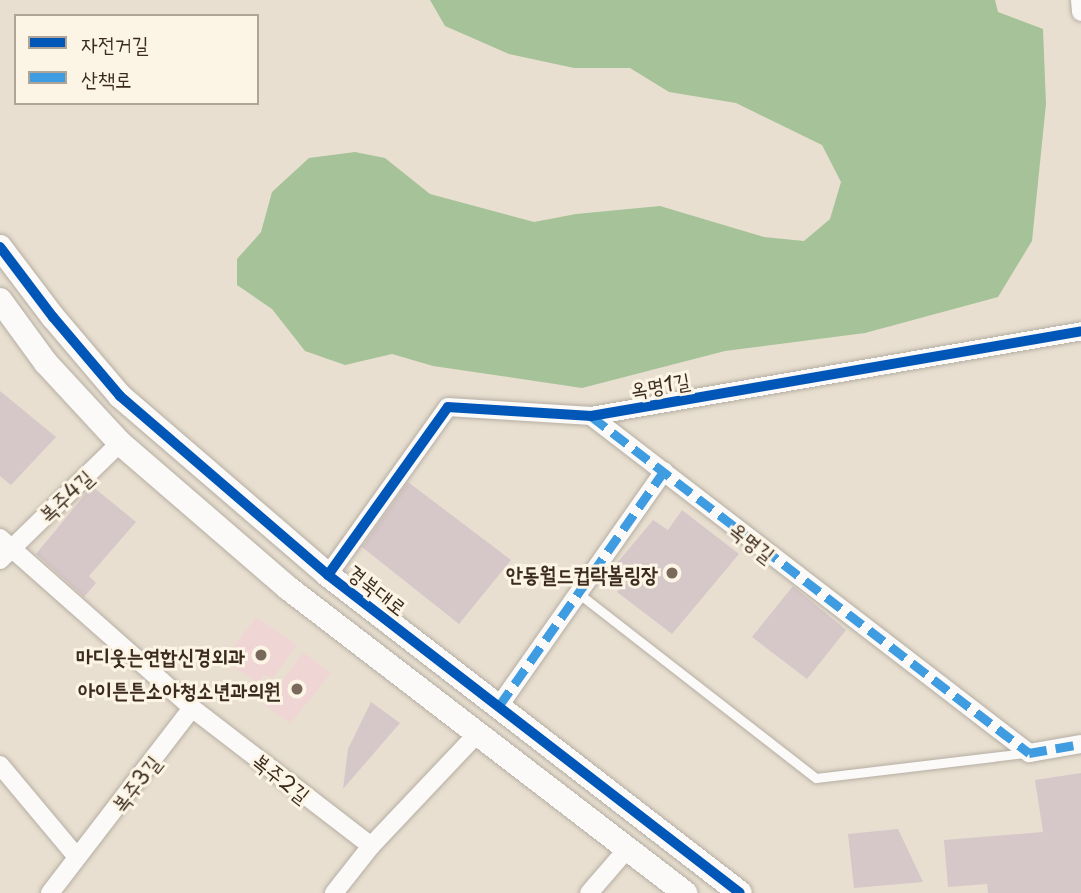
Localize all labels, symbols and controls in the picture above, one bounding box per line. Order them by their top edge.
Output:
legend [14,14,259,105]
text: 자전거길 [81,27,149,59]
text: 산책로 [81,62,132,94]
street label: 옥명1길 [628,366,692,402]
street label: 복주4길 [33,464,97,526]
street label: 옥명길 [725,515,781,567]
street label: 경북대로 [344,558,412,620]
place label: 안동월드컵락볼링장 [506,560,658,586]
marker: 안동월드컵락볼링장 [664,565,680,581]
place label: 마디웃는연합신경외과 [76,642,245,668]
marker: 마디웃는연합신경외과 [251,645,271,665]
place label: 아이튼튼소아청소년과의원 [78,676,281,702]
marker: 아이튼튼소아청소년과의원 [287,679,307,699]
street label: 복주2길 [248,747,316,807]
street label: 복주3길 [105,750,165,816]

